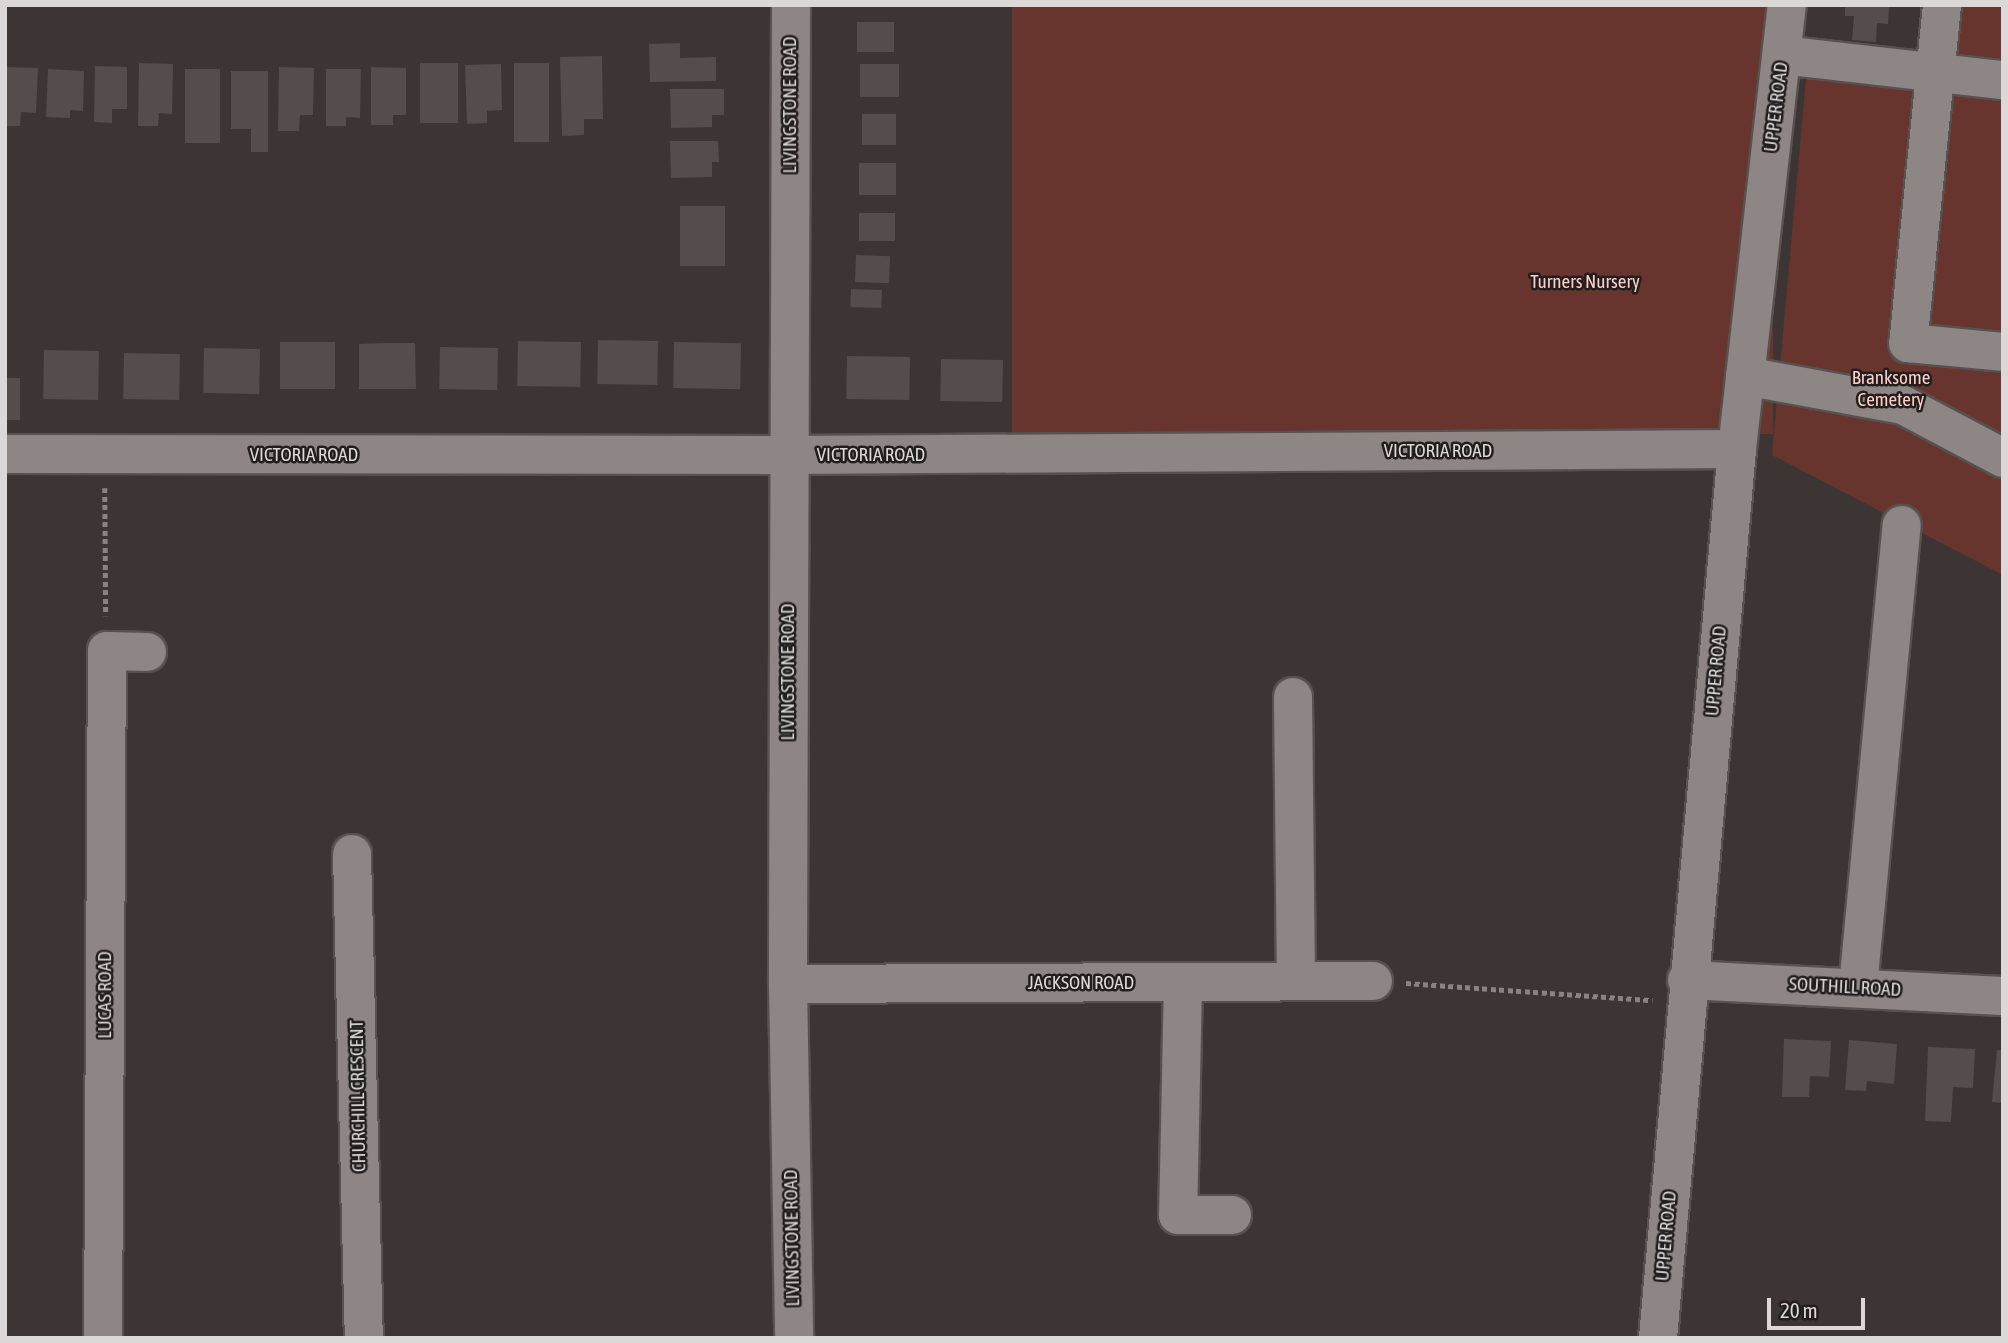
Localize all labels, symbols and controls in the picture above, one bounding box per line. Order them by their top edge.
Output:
street label: LIVINGSTONE ROAD [779,37,801,173]
street label: UPPER ROAD [1759,61,1793,153]
park label: Turners Nursery [1530,271,1640,293]
park label: Branksome Cemetery [1852,367,1930,411]
street label: VICTORIA ROAD [1384,440,1492,462]
street label: VICTORIA ROAD [250,444,358,466]
street label: VICTORIA ROAD [817,444,925,466]
street label: LIVINGSTONE ROAD [777,604,799,740]
street label: UPPER ROAD [1701,625,1731,717]
street label: LUCAS ROAD [94,951,116,1039]
street label: JACKSON ROAD [1028,972,1134,994]
street label: SOUTHILL ROAD [1788,973,1902,1001]
street label: CHURCHILL CRESCENT [345,1020,371,1172]
street label: LIVINGSTONE ROAD [779,1169,805,1307]
street label: UPPER ROAD [1651,1190,1681,1282]
scale bar [1770,1284,1868,1328]
text: 20 m [1780,1298,1818,1322]

